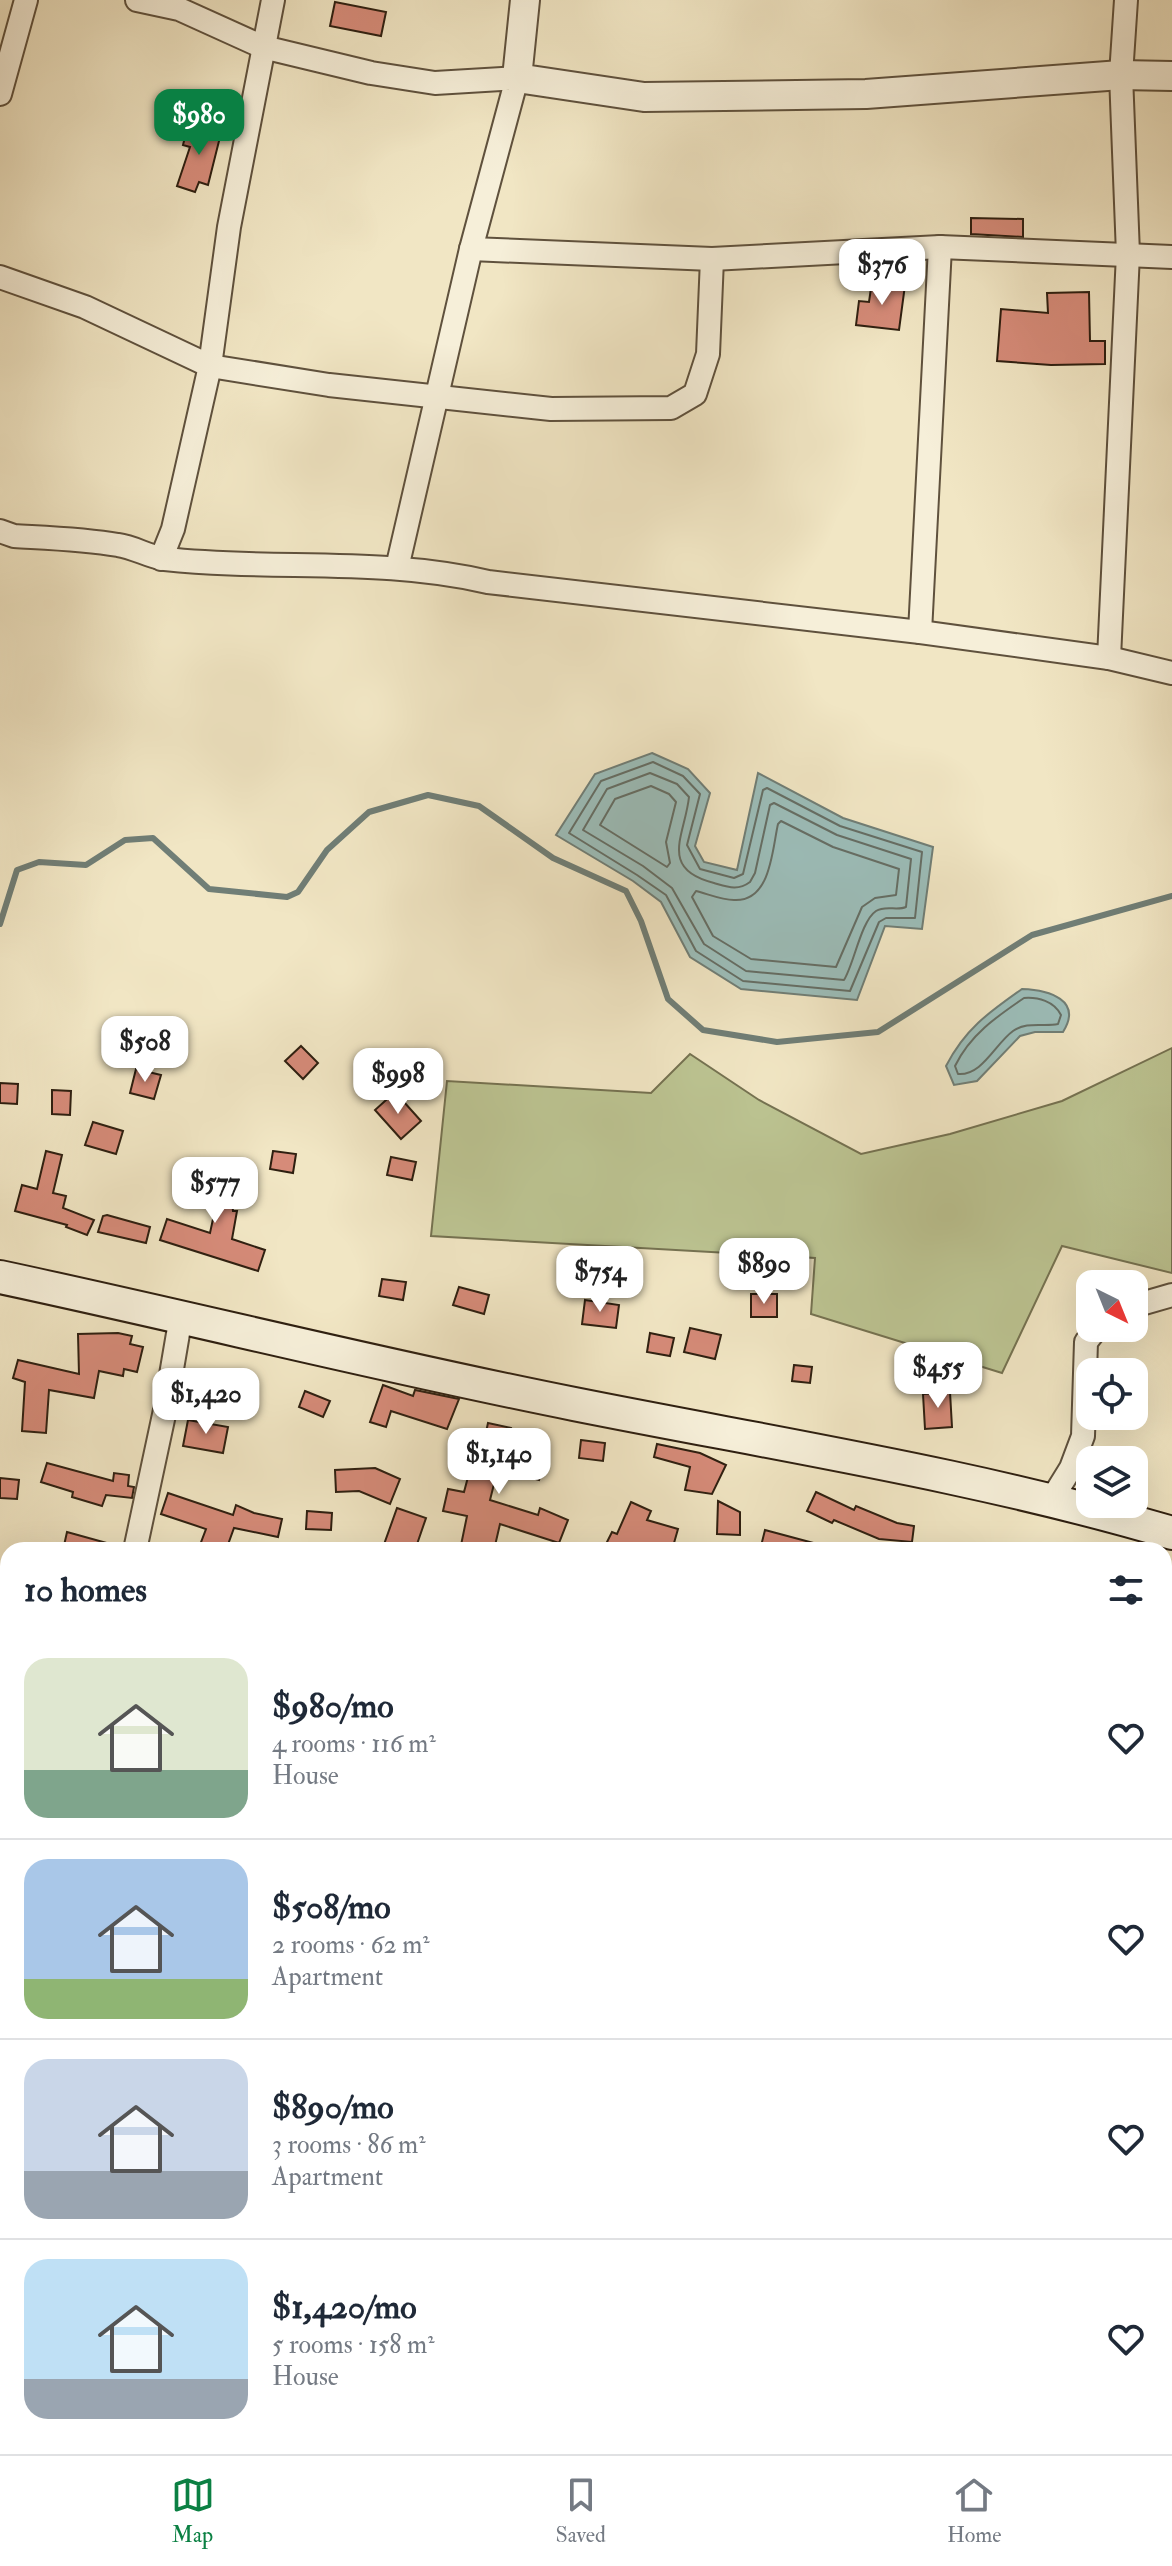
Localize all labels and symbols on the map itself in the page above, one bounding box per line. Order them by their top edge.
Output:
pin: $980 [152,89,246,157]
pin: $376 [835,239,929,307]
pin: $508 [98,1016,192,1084]
pin: $998 [351,1048,445,1116]
pin: $577 [168,1157,262,1225]
pin: $890 [717,1238,811,1306]
pin: $754 [553,1246,647,1314]
north arrow [1076,1270,1148,1342]
pin: $455 [891,1342,985,1410]
pin: $1,420 [141,1368,271,1436]
pin: $1,140 [434,1428,564,1496]

